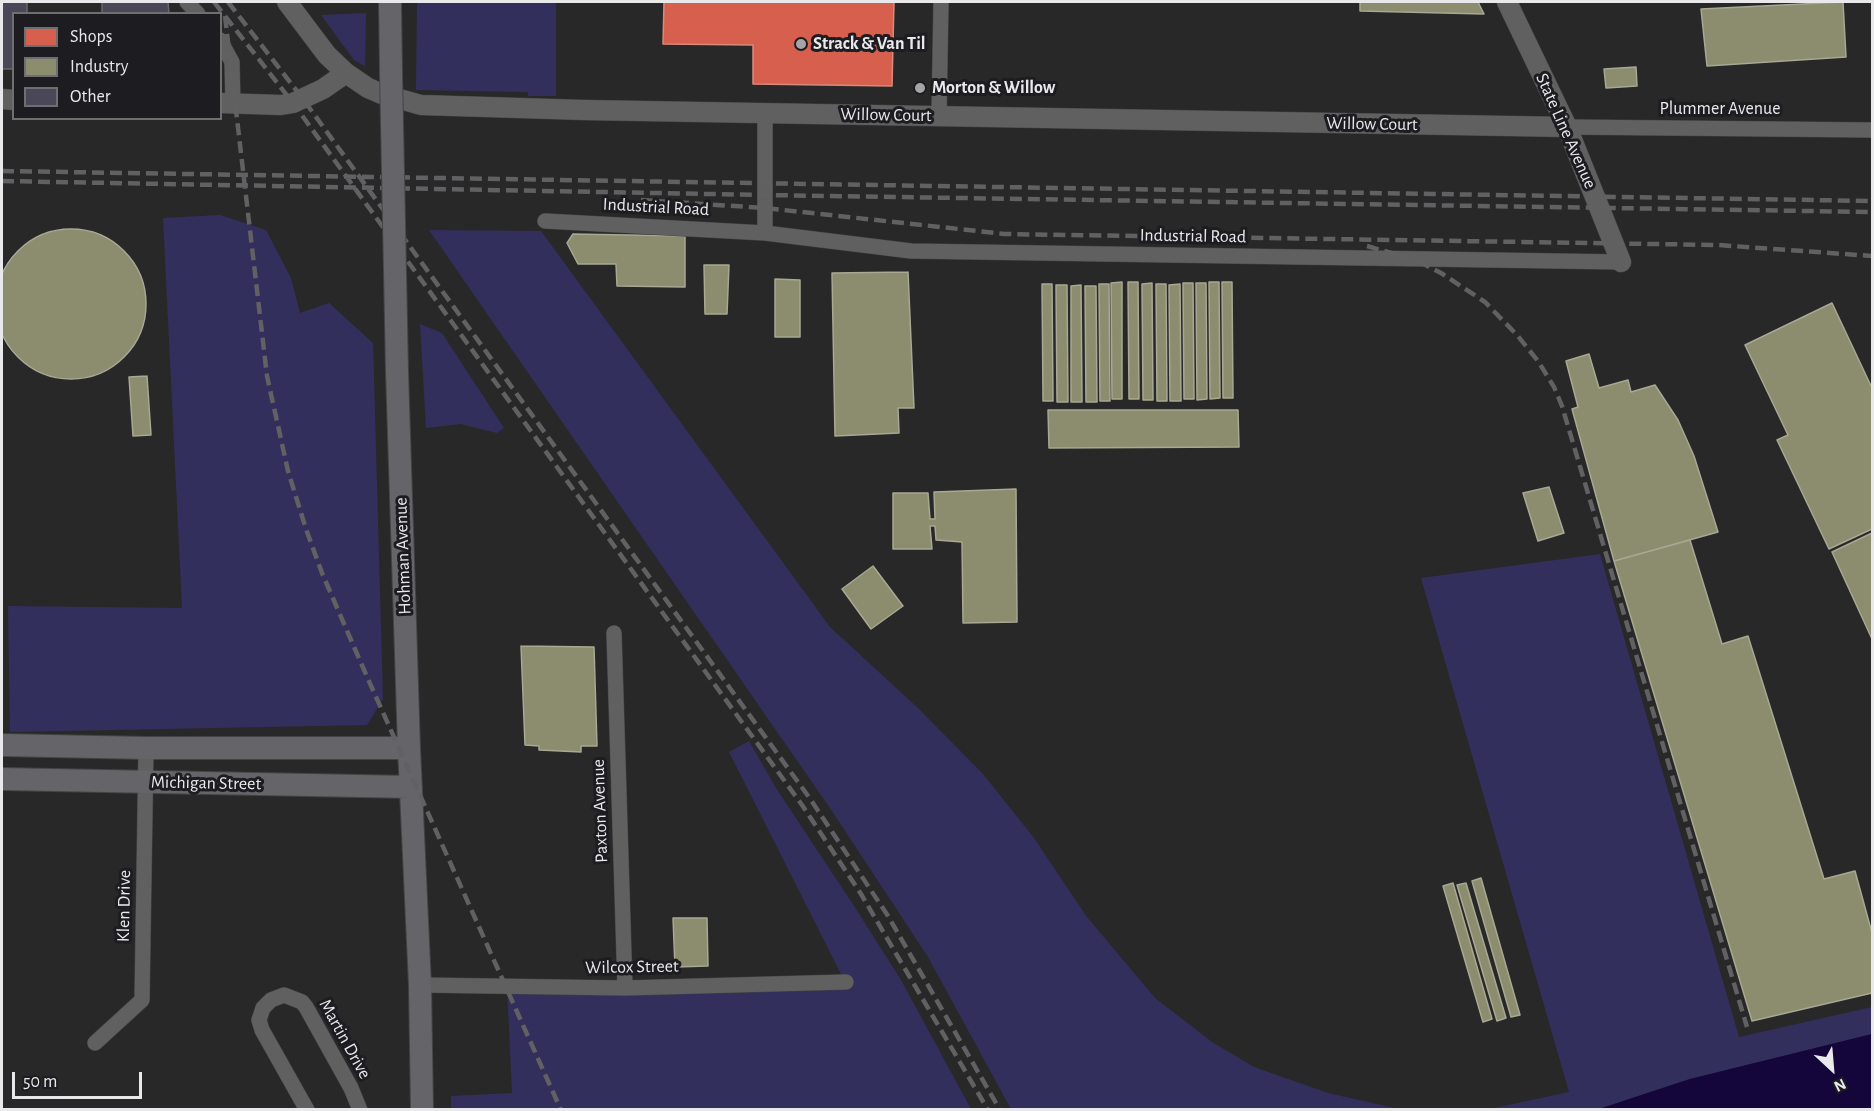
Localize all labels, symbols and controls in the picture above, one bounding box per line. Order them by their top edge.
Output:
legend [12,12,222,120]
text: Shops [70,28,112,46]
place label: Strack & Van Til [813,33,926,55]
marker: Strack & Van Til [794,37,808,51]
text: Industry [70,58,129,76]
street label: State Line Avenue [1531,70,1601,192]
place label: Morton & Willow [932,77,1055,99]
marker: Morton & Willow [913,81,927,95]
text: Other [70,88,111,106]
street label: Plummer Avenue [1660,98,1780,120]
street label: Willow Court [840,103,932,127]
street label: Willow Court [1326,112,1418,136]
street label: Industrial Road [602,193,710,221]
street label: Industrial Road [1140,224,1246,248]
street label: Hohman Avenue [390,497,416,615]
street label: Paxton Avenue [587,759,613,863]
street label: Michigan Street [151,771,261,795]
street label: Klen Drive [113,870,135,942]
street label: Wilcox Street [585,955,679,979]
street label: Martin Drive [314,995,376,1083]
north arrow [1802,1039,1862,1099]
scale bar [15,1060,146,1098]
text: 50 m [23,1073,57,1091]
text: N [1831,1076,1848,1095]

